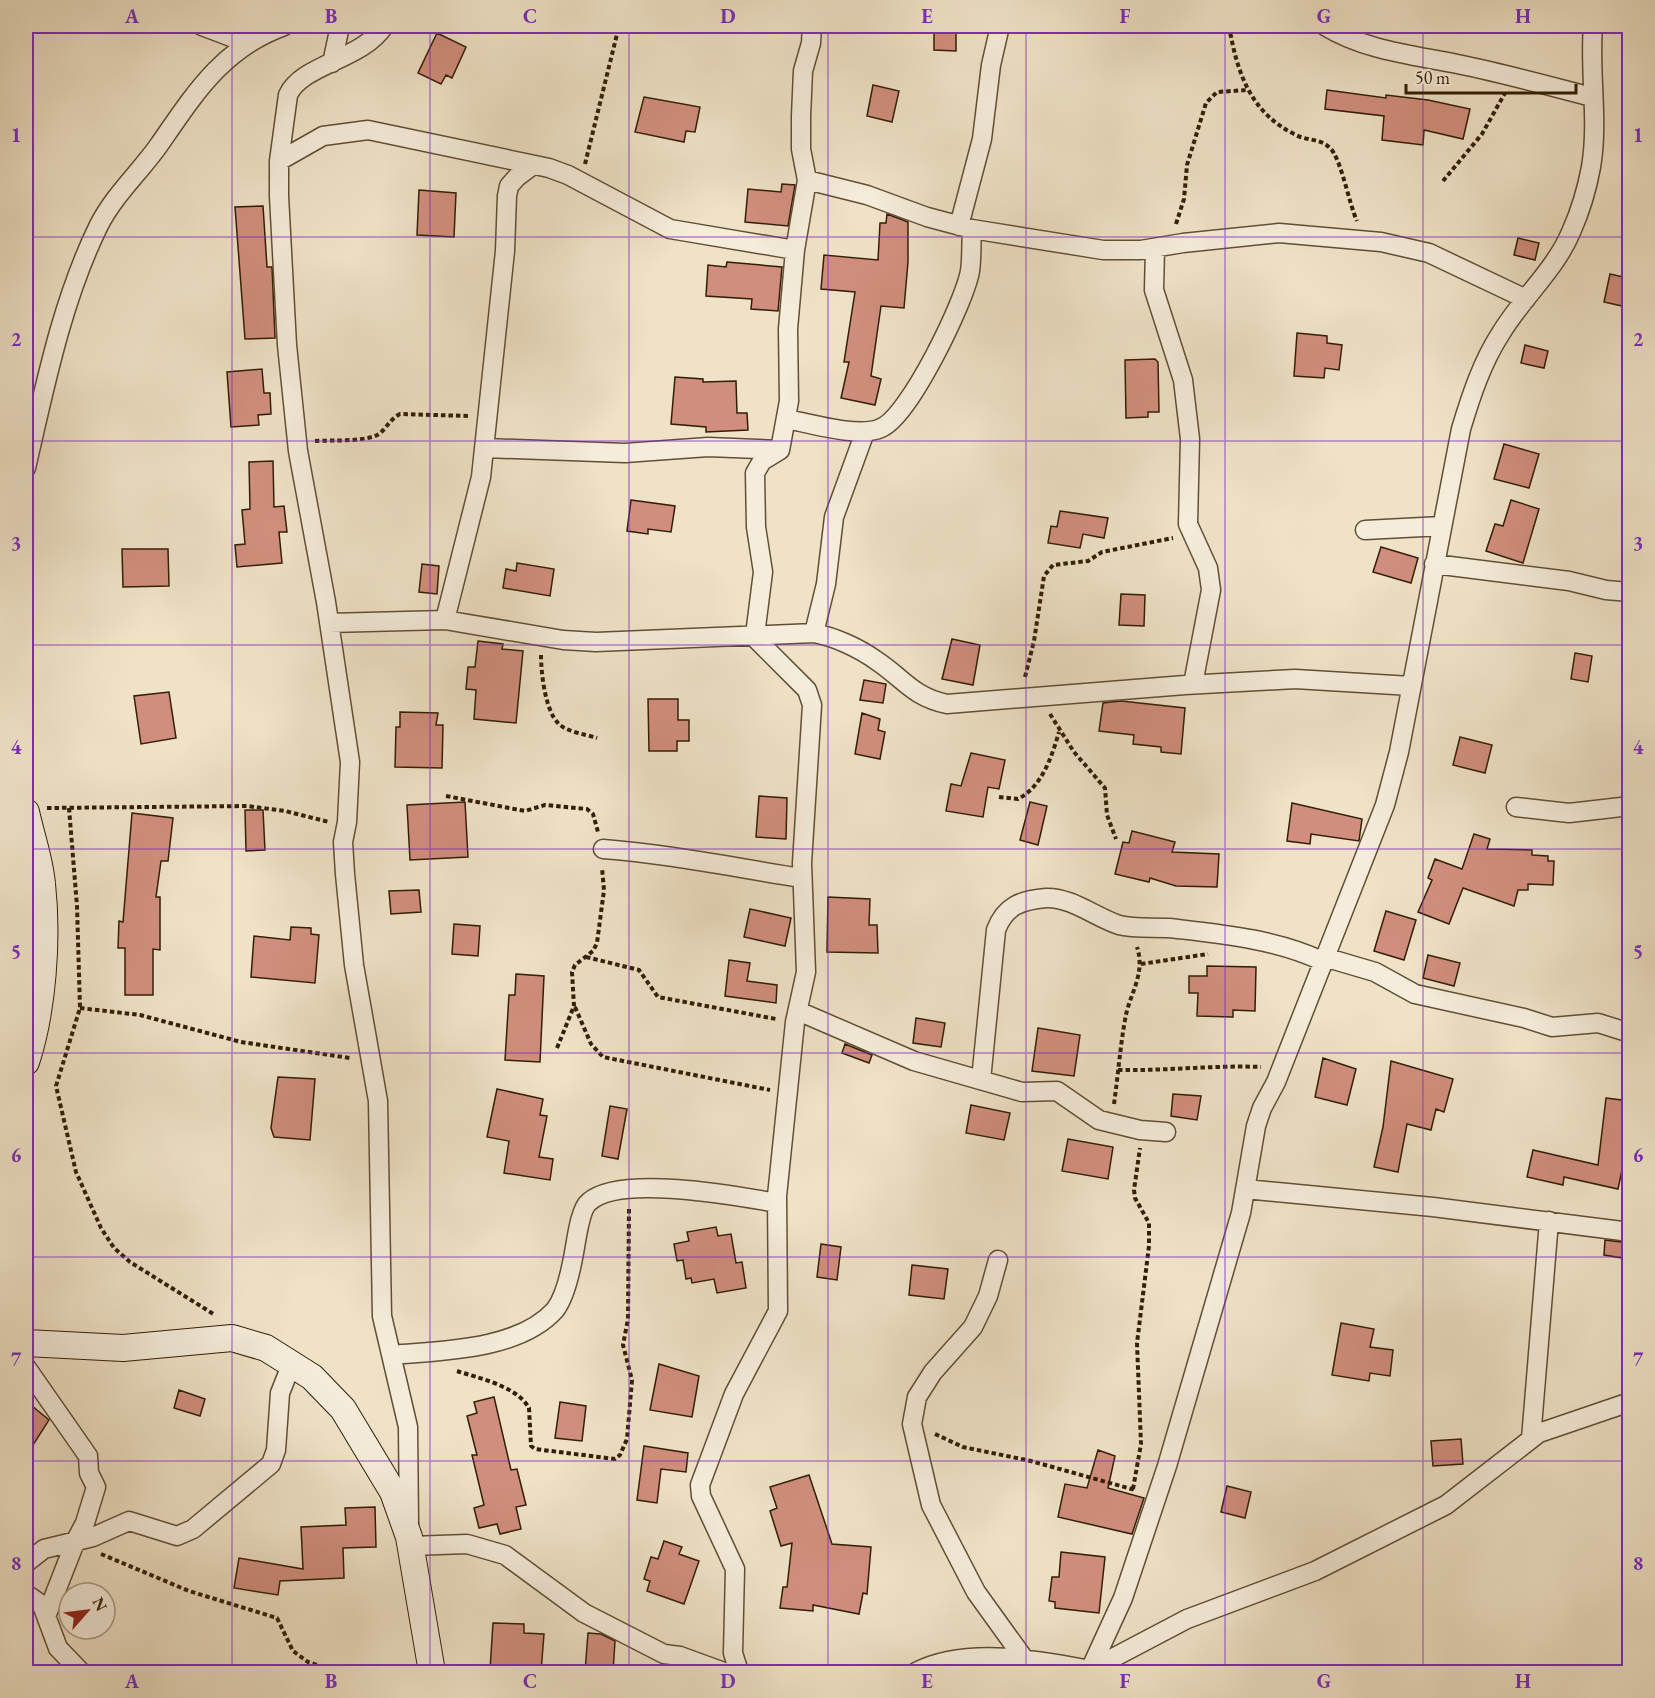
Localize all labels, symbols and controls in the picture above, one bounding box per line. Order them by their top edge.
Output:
text: A [124,3,140,29]
text: B [325,3,337,29]
text: C [523,3,537,29]
text: D [720,3,736,29]
text: E [921,3,933,29]
text: F [1120,3,1131,29]
text: G [1317,3,1331,29]
text: H [1515,3,1531,29]
scale bar [1406,57,1576,95]
text: 50 m [1415,66,1450,89]
text: 1 [11,122,21,148]
text: 1 [1633,122,1643,148]
text: 2 [11,326,22,352]
text: 2 [1633,326,1644,352]
text: 3 [11,530,21,556]
text: 3 [1633,530,1643,556]
text: 4 [11,734,22,760]
text: 4 [1633,734,1644,760]
text: 5 [11,938,21,964]
text: 5 [1633,938,1643,964]
text: 6 [11,1142,22,1168]
text: 6 [1633,1142,1644,1168]
text: 7 [11,1346,22,1372]
text: 7 [1633,1346,1644,1372]
text: 8 [11,1550,21,1576]
text: 8 [1633,1550,1643,1576]
north arrow [57,1581,117,1641]
text: N [87,1594,112,1615]
text: A [124,1668,140,1694]
text: B [325,1668,337,1694]
text: C [523,1668,537,1694]
text: D [720,1668,736,1694]
text: E [921,1668,933,1694]
text: F [1120,1668,1131,1694]
text: G [1317,1668,1331,1694]
text: H [1515,1668,1531,1694]

